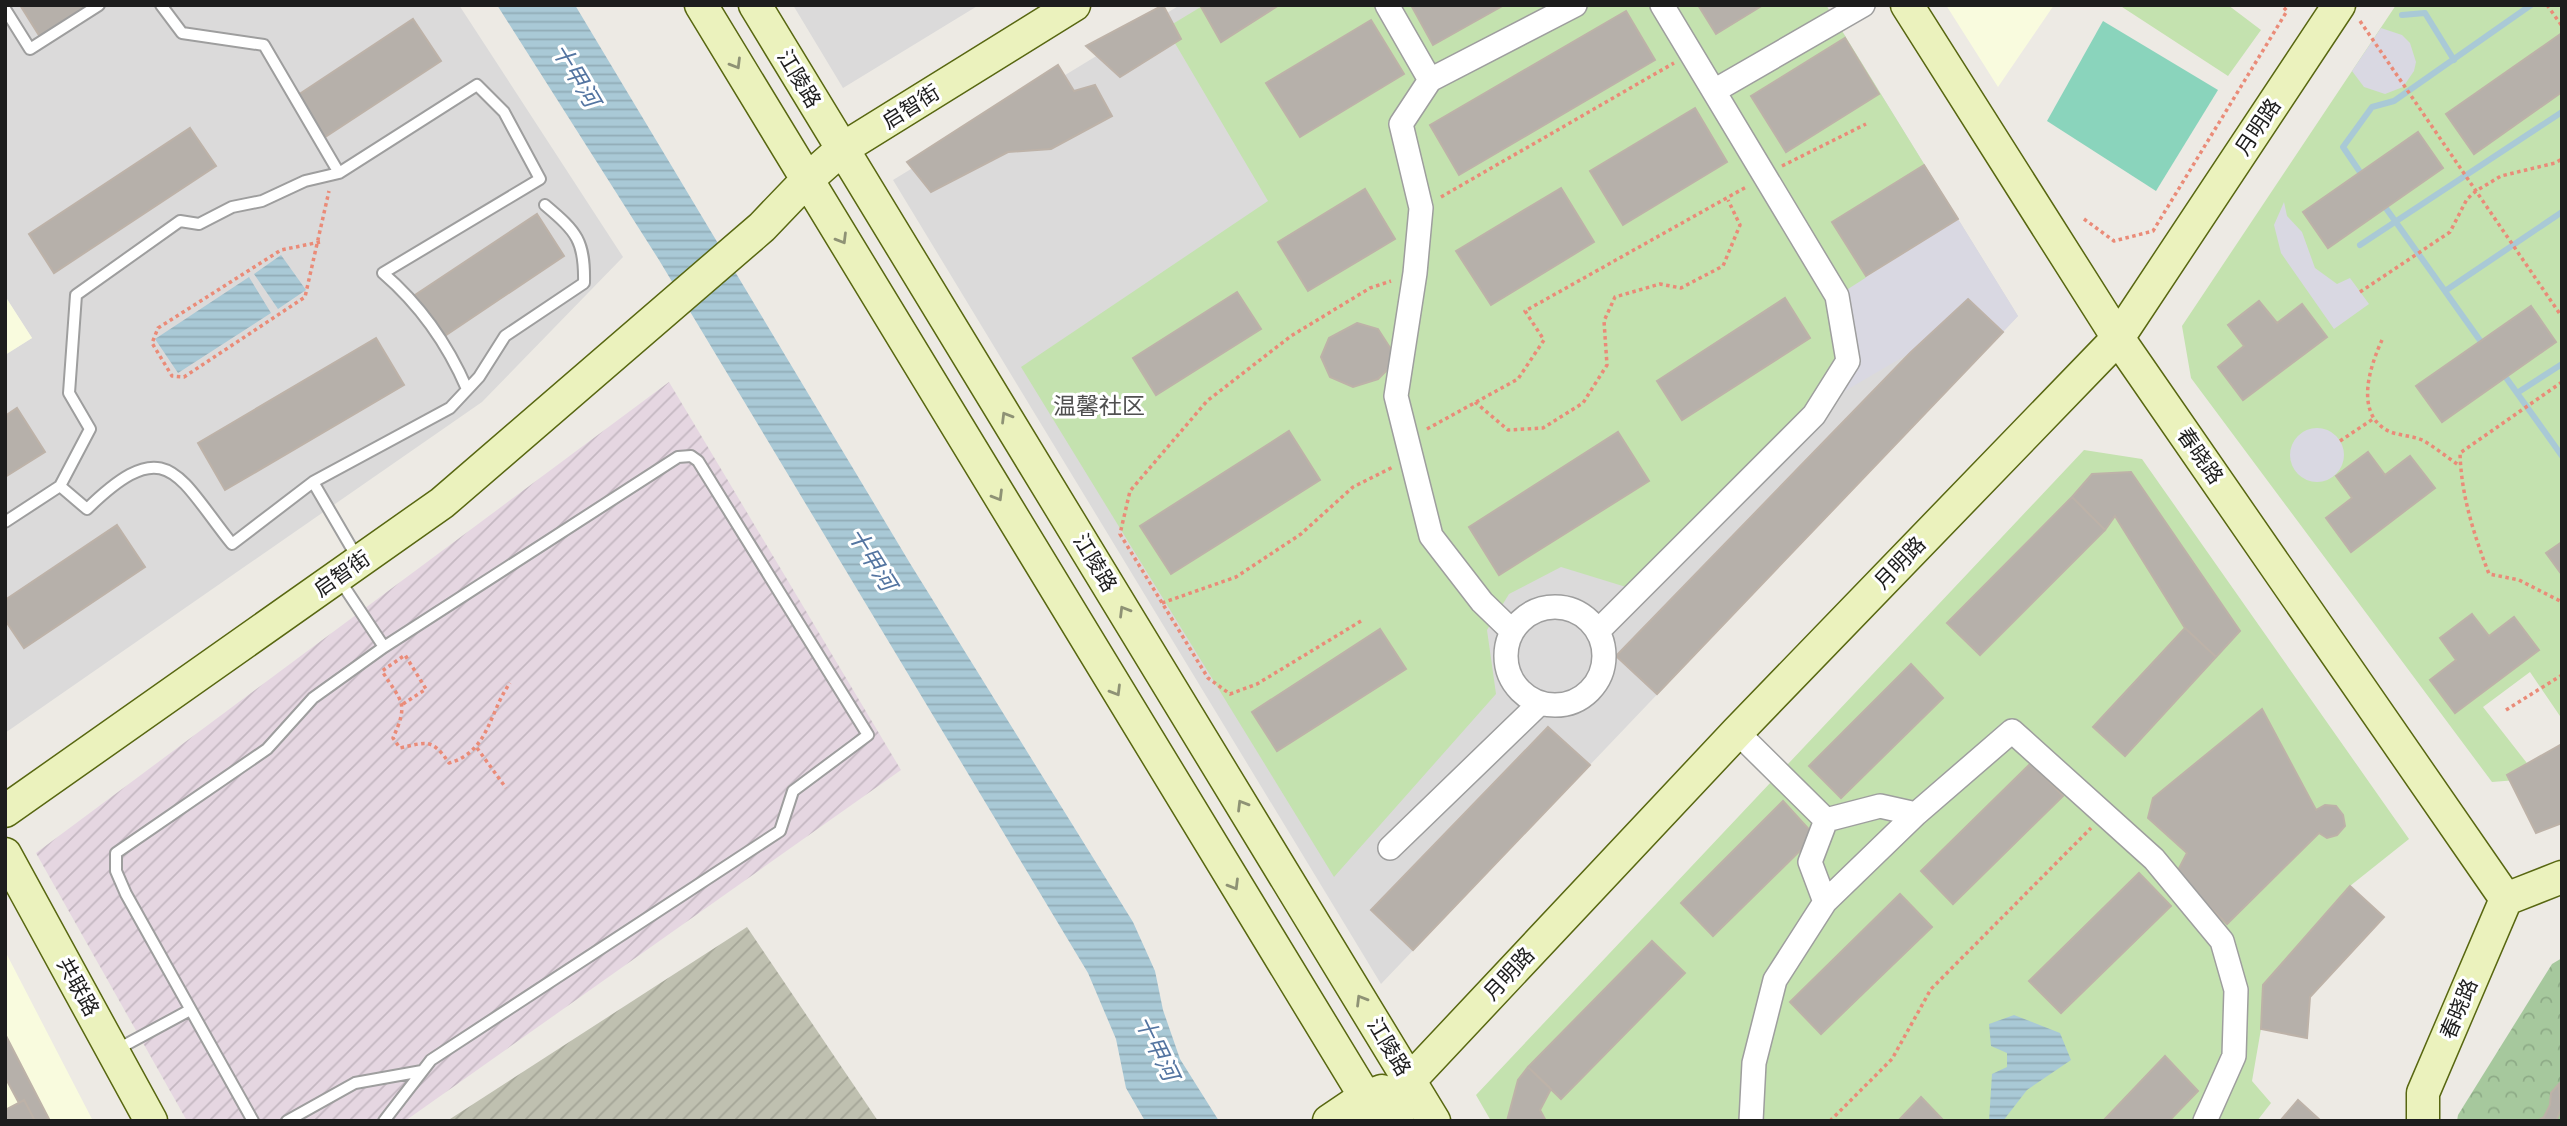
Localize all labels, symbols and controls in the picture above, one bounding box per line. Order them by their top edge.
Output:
water label: 十甲河 [546,38,609,115]
street label: 江陵路 [772,45,827,112]
one-way arrow [728,56,741,69]
street label: 启智街 [877,78,944,134]
street label: 月明路 [2229,93,2286,160]
one-way arrow [834,231,847,244]
district label: 温馨社区 [1053,391,1145,420]
one-way arrow [1001,411,1014,424]
street label: 春晓路 [2172,422,2230,489]
one-way arrow [990,489,1003,502]
water label: 十甲河 [842,522,905,599]
street label: 江陵路 [1068,529,1123,596]
street label: 月明路 [1868,531,1931,594]
street label: 启智街 [308,544,375,602]
one-way arrow [1119,606,1132,619]
one-way arrow [1108,683,1121,696]
one-way arrow [1238,800,1251,813]
one-way arrow [1226,878,1239,891]
street label: 月明路 [1477,941,1539,1005]
street label: 共联路 [52,953,106,1020]
street label: 春晓路 [2434,975,2482,1043]
one-way arrow [1356,994,1369,1007]
water label: 十甲河 [1129,1010,1187,1089]
street label: 江陵路 [1362,1013,1417,1080]

